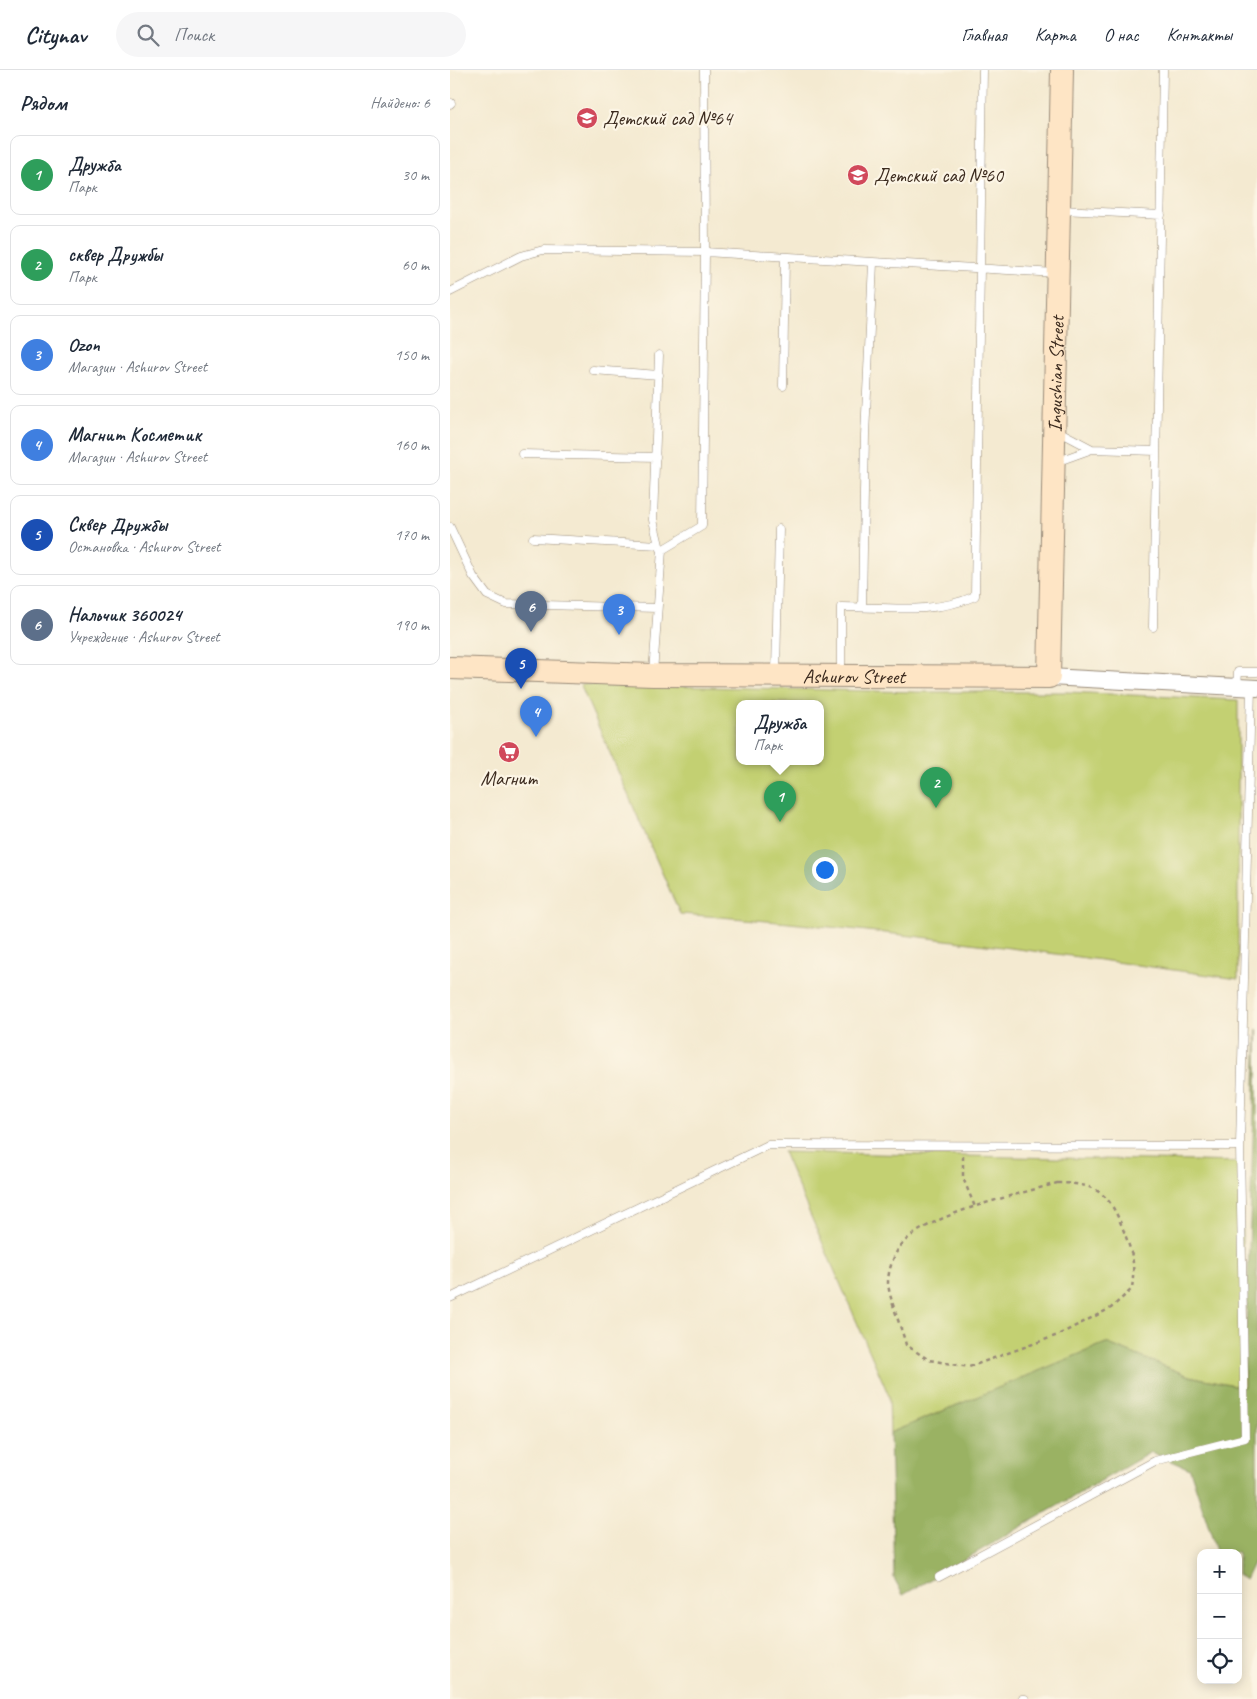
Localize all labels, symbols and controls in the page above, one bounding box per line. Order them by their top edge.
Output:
search box [116,12,466,57]
text: Citynav [25,20,86,50]
icon: search [134,21,162,49]
text: Поиск [174,23,214,47]
text: Главная [962,24,1007,46]
text: Карта [1035,24,1076,46]
text: О нас [1104,24,1139,46]
text: Контакты [1167,24,1232,46]
text: Рядом [20,90,67,116]
text: Найдено: 6 [370,93,430,113]
school or university icon: Детский сад №64 [575,106,599,130]
place label: Детский сад №64 [603,106,734,131]
text: Дружба [68,153,121,177]
school or university icon: Детский сад №60 [846,163,870,187]
place label: Детский сад №60 [874,163,1005,188]
text: 1 [33,165,41,185]
text: 30 m [402,165,429,185]
text: Парк [68,177,97,197]
text: сквер Дружбы [68,243,162,267]
text: 2 [33,255,41,275]
text: 60 m [402,255,429,275]
text: Парк [68,267,97,287]
street label: Ingushian Street [1042,313,1070,433]
text: Ozon [68,333,100,357]
text: 3 [33,345,41,365]
text: 150 m [395,345,429,365]
text: Магазин · Ashurov Street [68,357,207,377]
text: Магнит Косметик [68,423,201,447]
text: 4 [33,435,41,455]
text: 160 m [395,435,429,455]
text: Магазин · Ashurov Street [68,447,207,467]
text: Сквер Дружбы [68,513,167,537]
text: 5 [34,525,40,545]
text: 170 m [395,525,429,545]
text: Остановка · Ashurov Street [68,537,220,557]
pin: 6 [515,591,547,632]
pin: 3 [603,594,635,635]
text: Нальчик 360024 [68,603,181,627]
text: 6 [33,615,41,635]
text: 190 m [395,615,429,635]
text: Учреждение · Ashurov Street [68,627,220,647]
pin: 5 [505,648,537,689]
street label: Ashurov Street [803,664,907,689]
pin: 4 [520,696,552,737]
popup [736,700,824,765]
text: Дружба [754,711,806,735]
text: Парк [754,735,782,755]
supermarket icon: Магнит [497,740,521,764]
place label: Магнит [481,766,538,791]
pin: 2 [920,767,952,808]
pin: 1 [764,781,796,822]
your location [812,857,838,883]
map controls [1197,1549,1242,1684]
button: + [1197,1549,1242,1594]
button: − [1197,1594,1242,1639]
button: locate [1197,1639,1242,1684]

